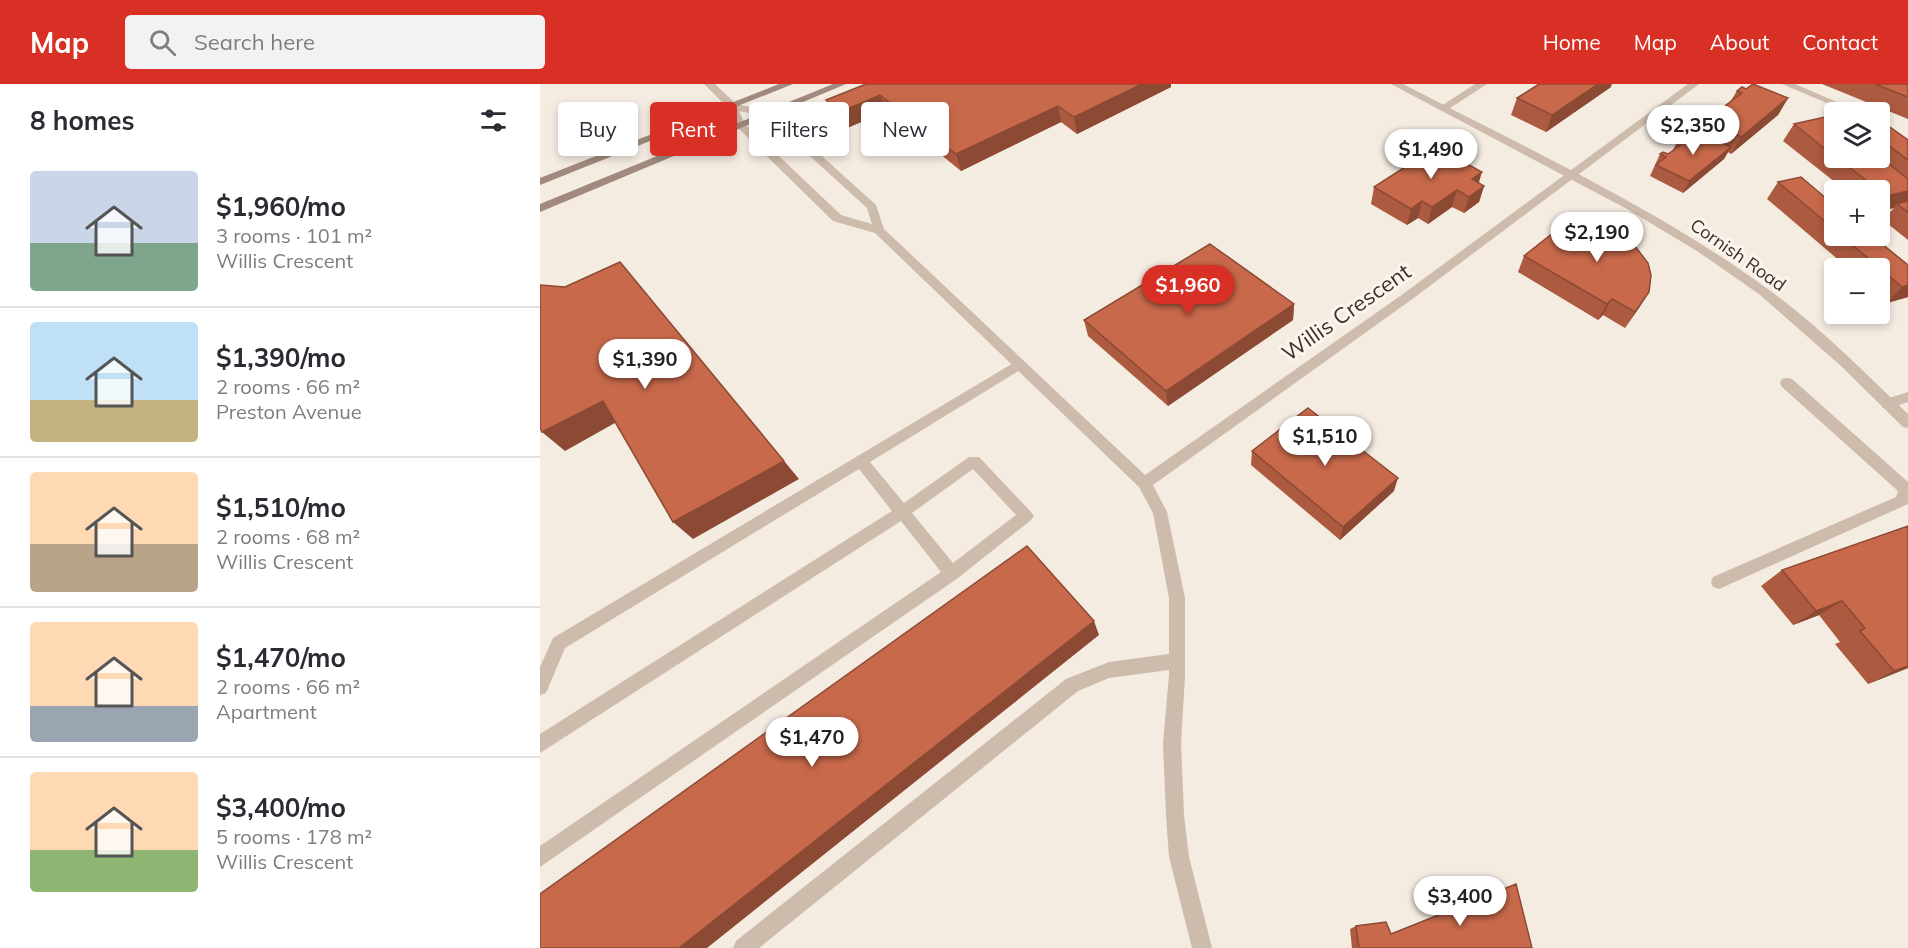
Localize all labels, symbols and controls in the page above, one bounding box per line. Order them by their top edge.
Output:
search box [125,15,545,69]
text: Map [30,25,89,60]
icon: search [146,26,179,59]
text: Search here [194,28,315,56]
text: Home [1543,29,1601,55]
text: Map [1634,29,1677,55]
text: About [1710,29,1769,55]
text: Contact [1802,29,1878,55]
chip: Buy [558,102,638,156]
chip: Rent [650,102,737,156]
chip: Filters [749,102,849,156]
chip: New [861,102,949,156]
map controls [1824,102,1890,324]
button: layers [1824,102,1890,168]
text: 8 homes [30,104,134,137]
icon: filters [477,104,510,137]
pin: $2,350 [1644,105,1742,156]
text: $2,350 [1661,112,1725,137]
pin: $1,490 [1382,129,1480,180]
text: $1,490 [1399,136,1463,161]
button: + [1824,180,1890,246]
text: $1,960/mo [216,190,346,223]
icon: home [78,195,150,267]
pin: $2,190 [1548,212,1646,263]
street label: Cornish Road [1686,213,1791,296]
text: $2,190 [1565,219,1629,244]
text: 3 rooms · 101 m² [216,223,372,248]
text: Willis Crescent [216,248,353,273]
street label: Willis Crescent [1276,257,1416,367]
button: − [1824,258,1890,324]
pin: $1,960 [1139,265,1237,316]
text: $1,960 [1156,272,1220,297]
pin: $1,390 [596,339,694,390]
text: $1,390/mo [216,341,346,374]
icon: home [78,346,150,418]
text: $1,390 [613,346,677,371]
text: 2 rooms · 66 m² [216,374,360,399]
text: Preston Avenue [216,399,362,424]
pin: $1,510 [1276,416,1374,467]
text: $1,510 [1293,423,1357,448]
text: $1,510/mo [216,491,346,524]
icon: home [78,496,150,568]
text: 2 rooms · 68 m² [216,524,360,549]
text: Willis Crescent [216,549,353,574]
text: $1,470/mo [216,641,346,674]
icon: home [78,646,150,718]
text: 2 rooms · 66 m² [216,674,360,699]
text: Apartment [216,699,317,724]
pin: $1,470 [763,717,861,768]
text: $1,470 [780,724,844,749]
text: $3,400/mo [216,791,346,824]
icon: home [78,796,150,868]
text: 5 rooms · 178 m² [216,824,372,849]
text: Willis Crescent [216,849,353,874]
pin: $3,400 [1411,876,1509,927]
text: $3,400 [1428,883,1492,908]

